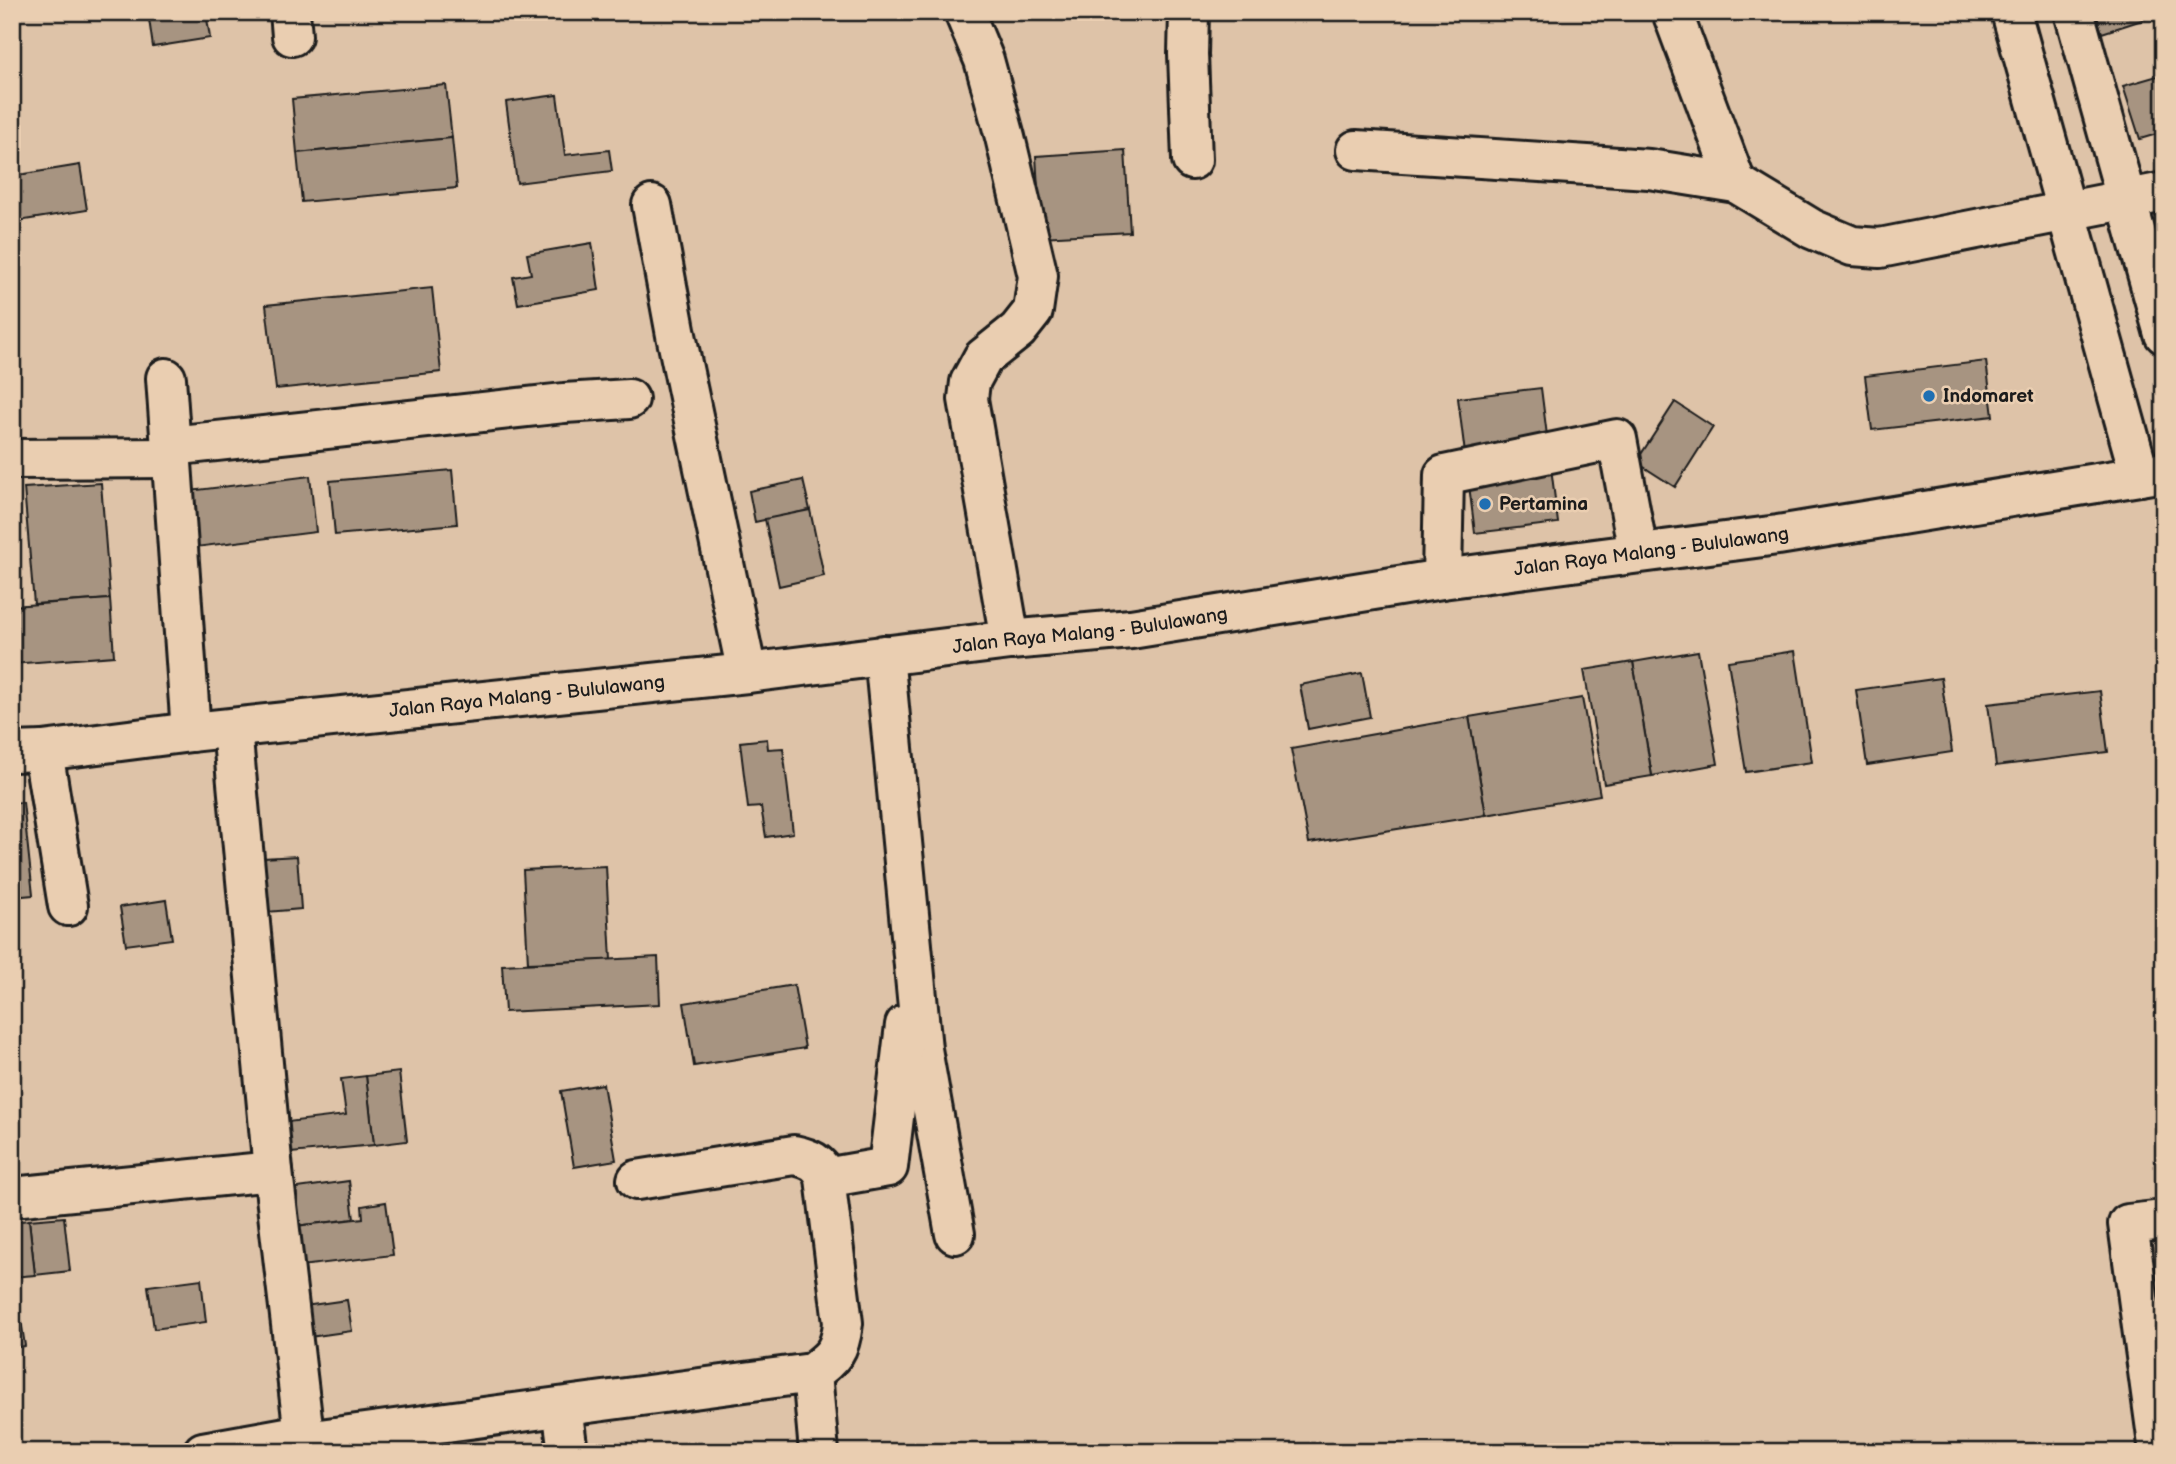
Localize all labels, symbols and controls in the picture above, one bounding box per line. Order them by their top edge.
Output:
place label: Indomaret [1943,385,2034,408]
marker: Indomaret [1921,388,1937,404]
place label: Pertamina [1499,493,1588,516]
marker: Pertamina [1477,496,1493,512]
street label: Jalan Raya Malang - Bululawang [1512,522,1791,581]
street label: Jalan Raya Malang - Bululawang [951,602,1229,659]
street label: Jalan Raya Malang - Bululawang [388,670,666,722]

